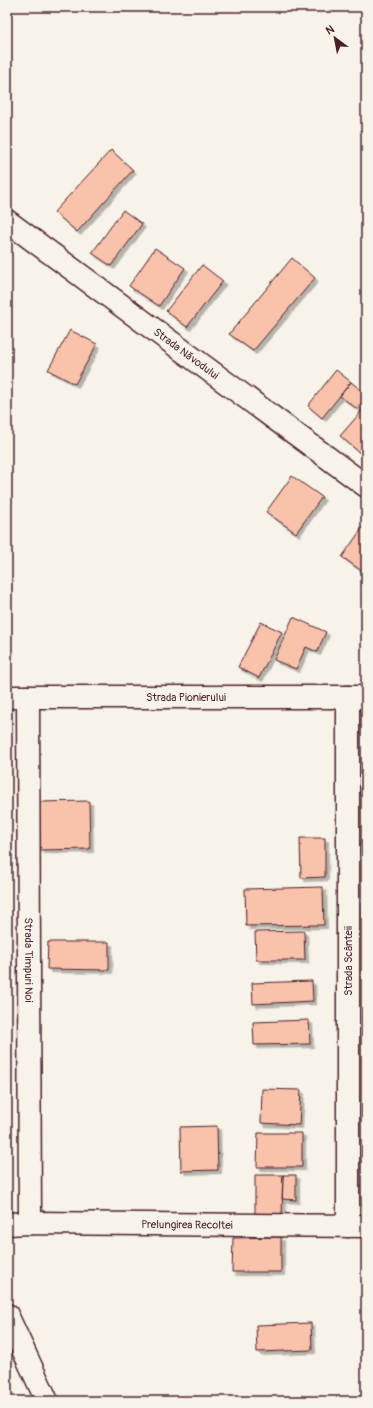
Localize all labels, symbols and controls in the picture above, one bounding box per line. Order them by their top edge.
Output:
north arrow [315,18,355,58]
text: N [323,22,337,37]
street label: Strada Năvodului [151,325,222,382]
street label: Strada Pionierului [146,691,226,704]
street label: Strada Timpuri Noi [22,918,36,1002]
street label: Strada Scânteii [342,926,355,996]
street label: Prelungirea Recoltei [141,1217,233,1231]

